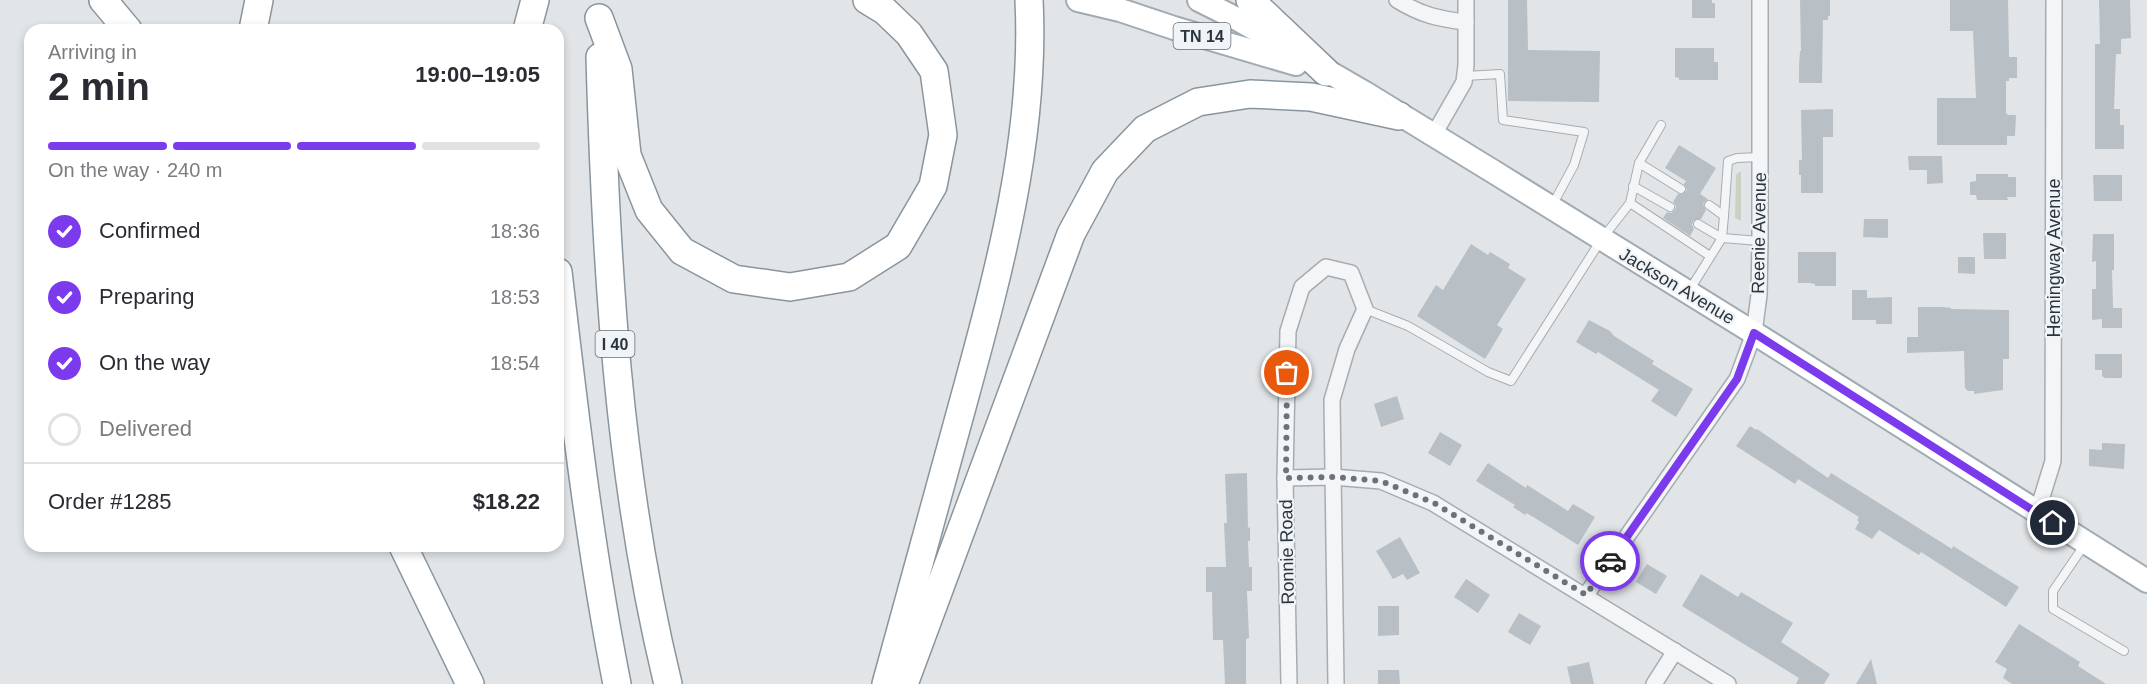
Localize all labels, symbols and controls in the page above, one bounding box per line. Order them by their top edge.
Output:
road number: TN 14 [1174,23,1230,49]
text: Arriving in [48,41,137,63]
text: 19:00–19:05 [415,62,540,87]
text: 2 min [48,65,150,108]
text: On the way · 240 m [48,159,223,181]
street label: Reenie Avenue [1748,172,1770,294]
street label: Hemingway Avenue [2044,179,2064,337]
icon: check [48,215,81,248]
text: Confirmed [99,218,200,243]
text: 18:36 [490,220,540,242]
street label: Jackson Avenue [1616,244,1738,328]
icon: check [48,281,81,314]
text: Preparing [99,284,194,309]
text: 18:53 [490,286,540,308]
road number: I 40 [596,331,634,357]
icon: check [48,347,81,380]
pin [1261,347,1312,398]
text: On the way [99,350,210,375]
text: 18:54 [490,352,540,374]
icon: bag [1270,356,1303,389]
text: Delivered [99,416,192,441]
text: Order #1285 [48,489,172,514]
text: $18.22 [473,489,540,514]
pin [2027,497,2078,548]
street label: Ronnie Road [1276,499,1298,605]
icon: home [2036,506,2069,539]
courier [1580,531,1640,591]
icon: car [1594,545,1627,578]

